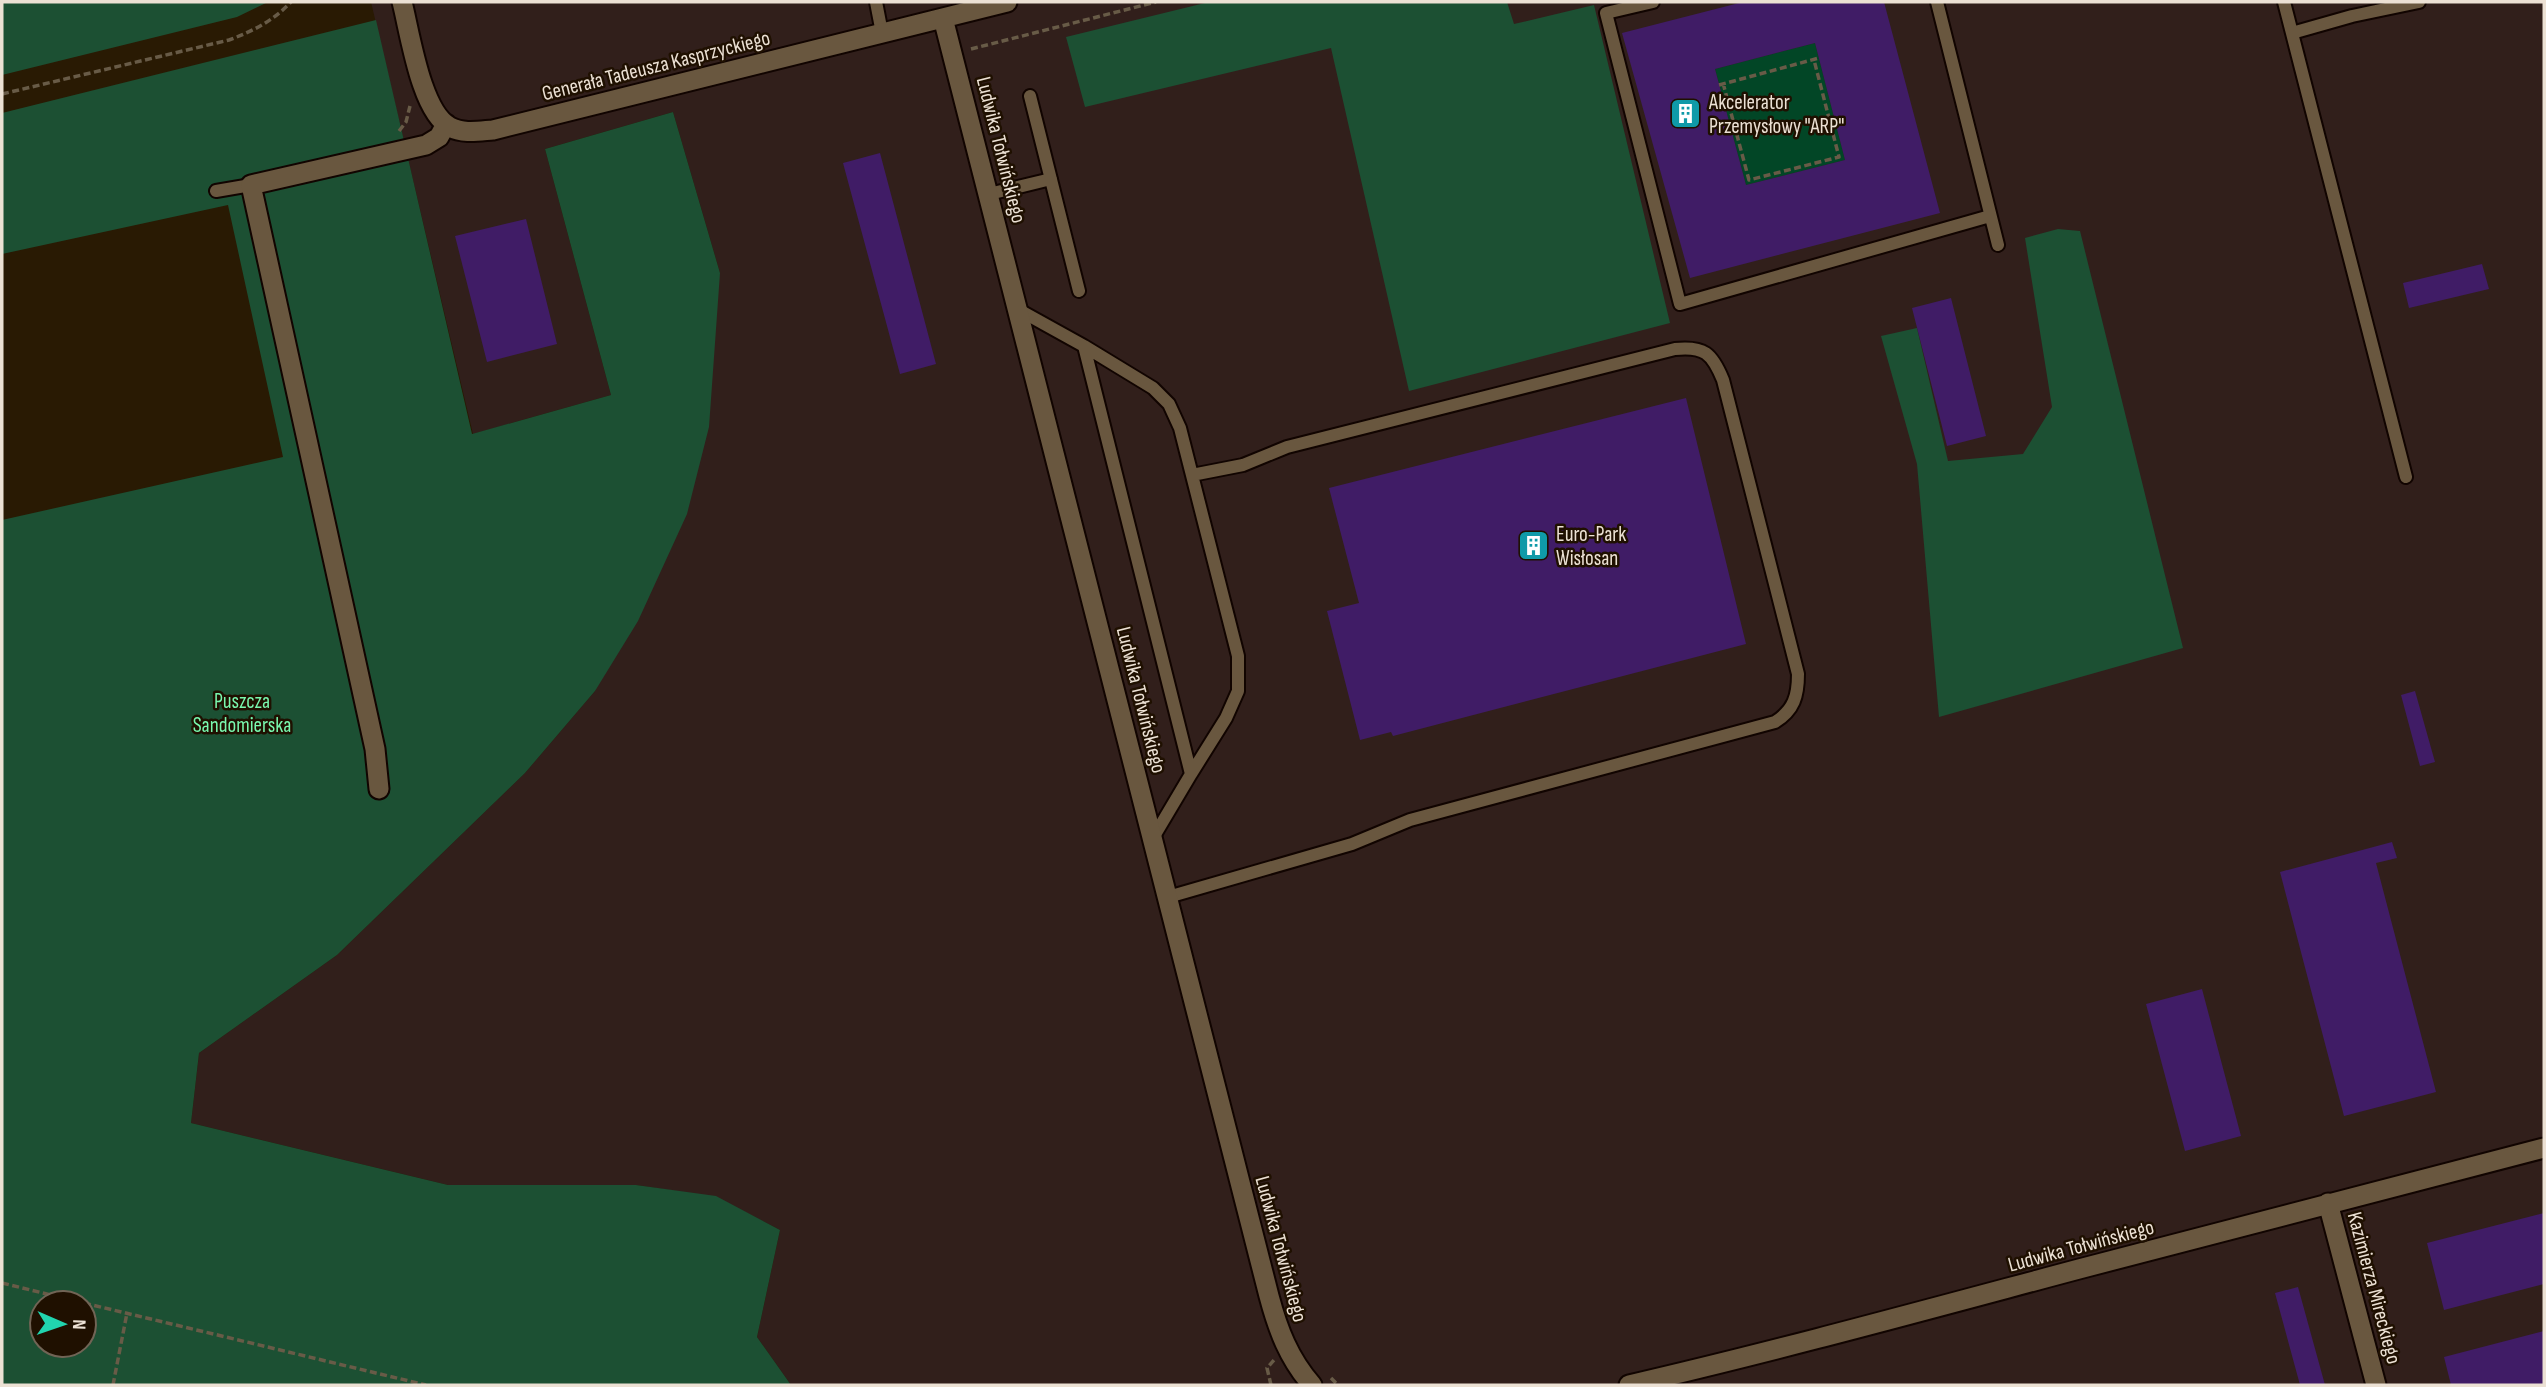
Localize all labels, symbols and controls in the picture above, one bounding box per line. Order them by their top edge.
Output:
street label: Generała Tadeusza Kasprzyckiego [539,26,773,106]
street label: Ludwika Tołwińskiego [971,74,1031,226]
place label: Akcelerator Przemysłowy "ARP" [1708,90,1844,139]
building icon: Akcelerator Przemysłowy "ARP" [1669,97,1703,131]
place label: Euro-Park Wisłosan [1556,522,1626,571]
building icon: Euro-Park Wisłosan [1516,529,1550,563]
street label: Ludwika Tołwińskiego [1111,624,1171,776]
park label: Puszcza Sandomierska [193,689,291,738]
street label: Ludwika Tołwińskiego [1250,1173,1312,1325]
street label: Kazimierza Mireckiego [2342,1209,2406,1367]
street label: Ludwika Tołwińskiego [2005,1215,2157,1277]
north arrow [28,1289,98,1359]
text: N [67,1319,90,1330]

